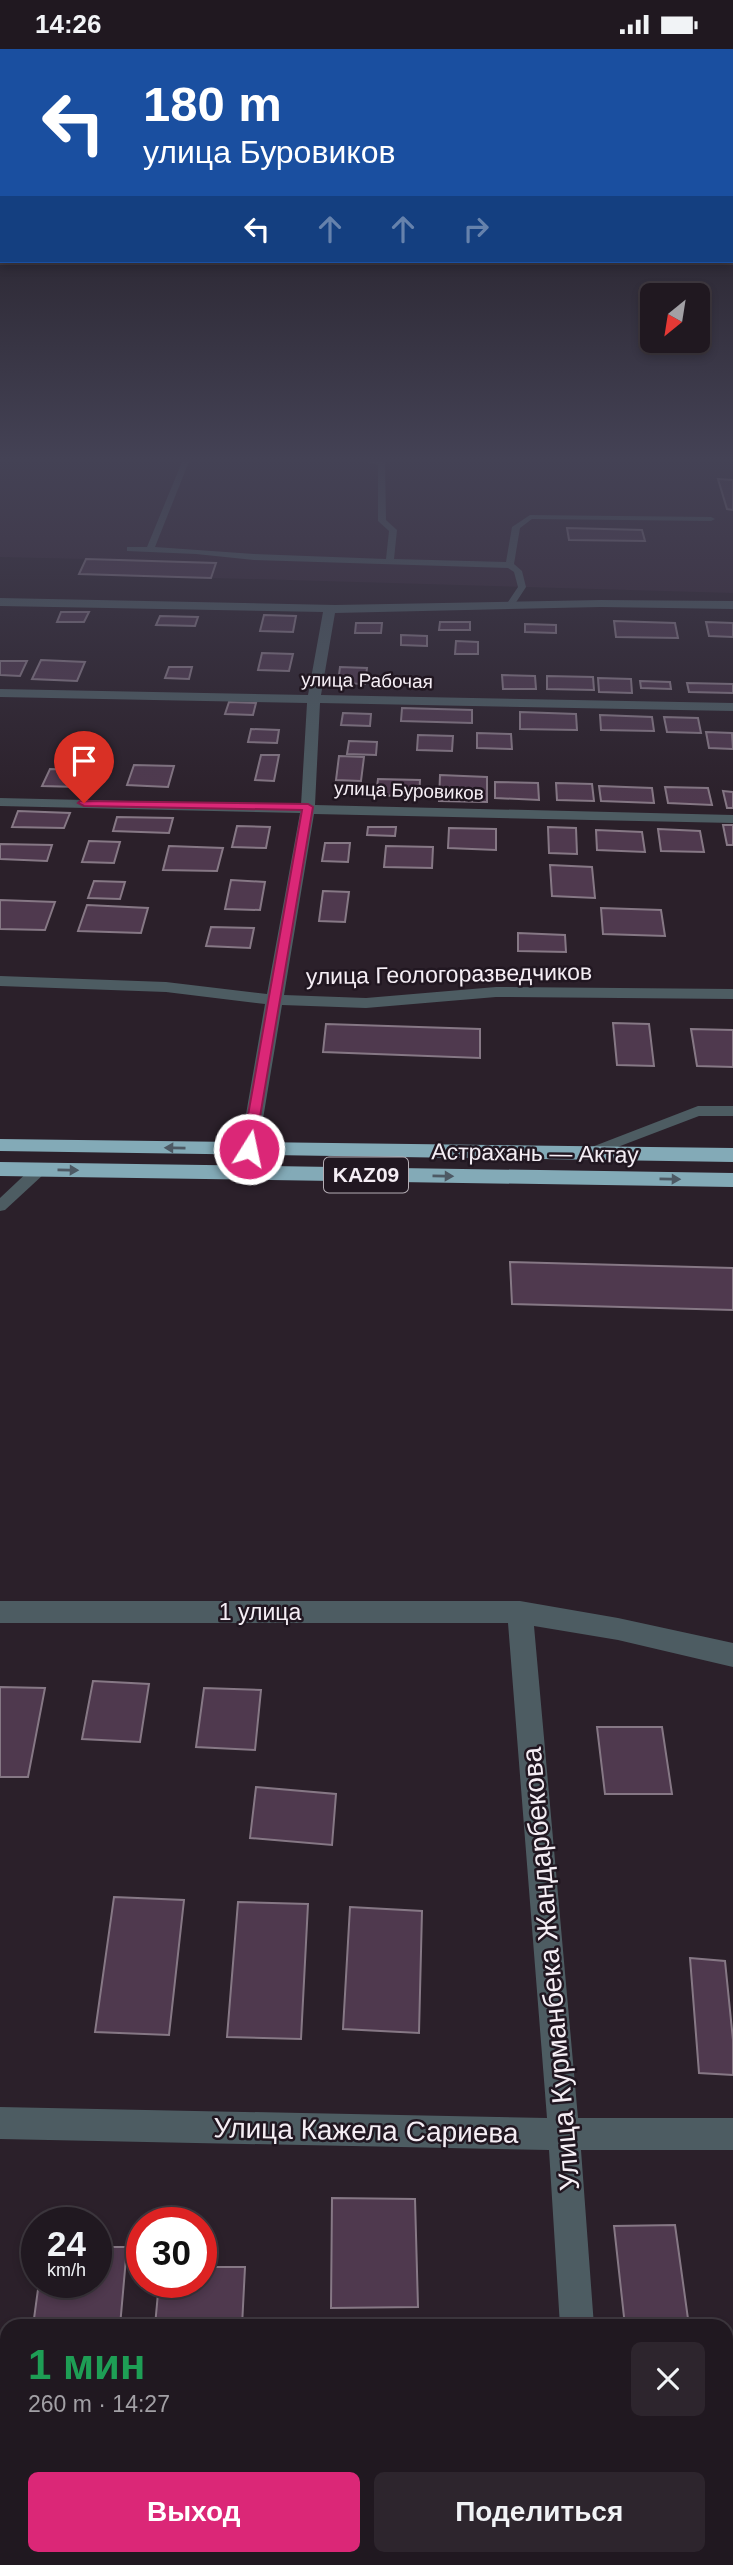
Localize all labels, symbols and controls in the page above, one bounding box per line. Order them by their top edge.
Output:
text: 14:26 [35,9,102,39]
icon: left [28,77,119,168]
text: 180 m [143,77,282,131]
text: улица Буровиков [143,134,395,170]
icon: left [238,210,276,248]
icon: ahead [311,210,349,248]
icon: ahead [384,210,422,248]
icon: right [457,210,495,248]
north arrow [640,283,710,353]
map controls [640,283,710,353]
street label: улица Рабочая [301,669,433,692]
pin [54,731,114,803]
icon: arrive [65,742,103,780]
street label: улица Буровиков [334,777,484,804]
street label: улица Геологоразведчиков [306,959,592,989]
position arrow [212,1112,286,1186]
street label: Астрахань — Актау [431,1138,639,1168]
one-way arrow [164,1142,186,1153]
road number: KAZ09 [324,1157,408,1193]
one-way arrow [57,1165,79,1176]
one-way arrow [432,1170,454,1182]
one-way arrow [659,1173,681,1185]
street label: 1 улица [219,1599,301,1625]
street label: Улица Курманбека Жандарбекова [516,1746,585,2192]
street label: Улица Кажела Сариева [213,2112,519,2149]
speed limit sign: 30 [126,2207,217,2298]
text: 24 [47,2224,86,2263]
text: km/h [47,2260,86,2280]
text: 1 мин [28,2341,145,2388]
button: close [631,2342,705,2416]
text: 260 m · 14:27 [28,2391,170,2417]
button: Выход [28,2472,360,2552]
button: Поделиться [374,2472,705,2552]

